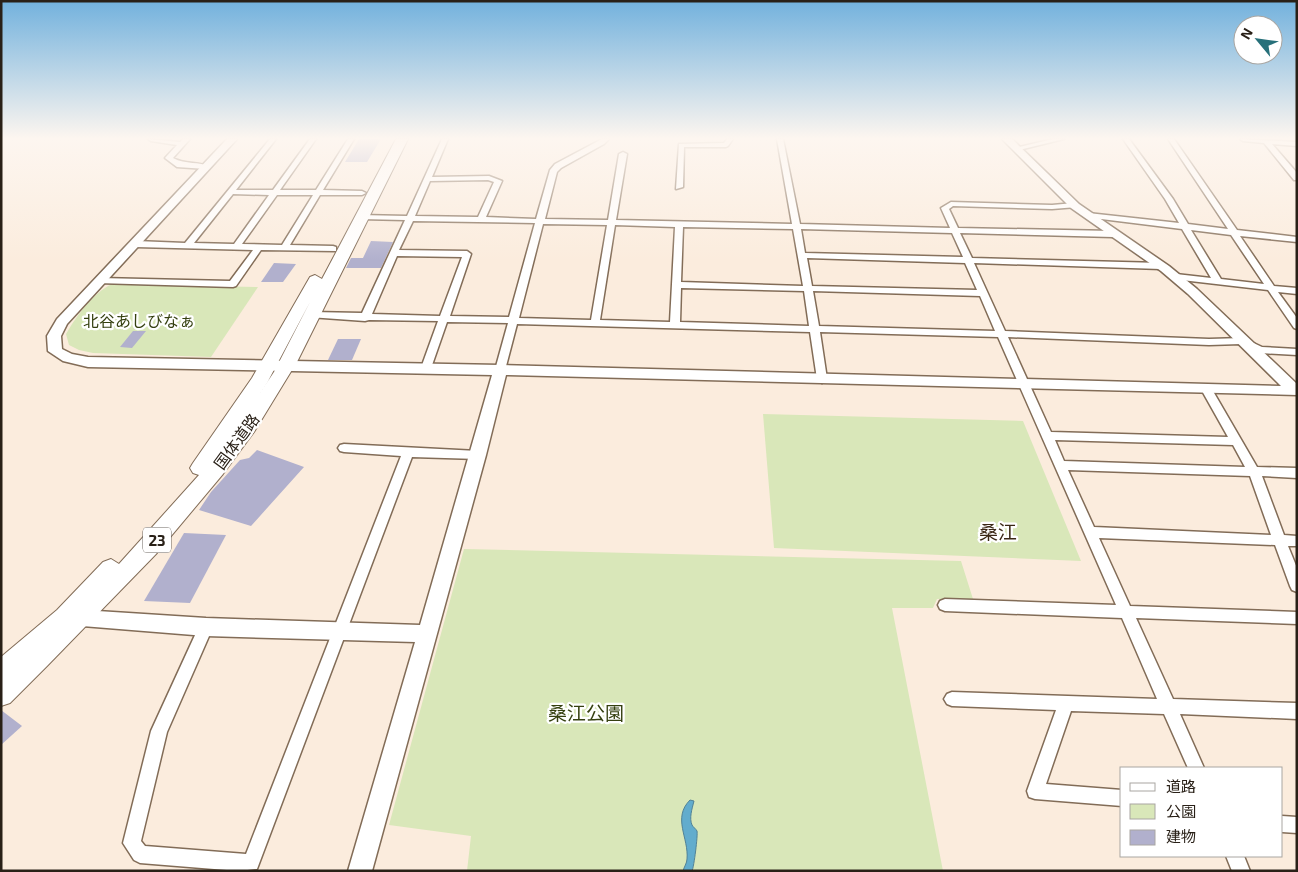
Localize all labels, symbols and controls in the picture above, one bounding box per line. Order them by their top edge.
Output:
north arrow [1233,15,1283,65]
text: N [1236,25,1256,42]
park label: 北谷あしびなぁ [83,311,195,330]
street label: 国体道路 [210,410,262,472]
district label: 桑江 [979,520,1017,543]
road number: 23 [143,528,171,552]
park label: 桑江公園 [548,701,624,724]
legend [1120,767,1283,857]
text: 道路 [1166,777,1196,795]
text: 公園 [1166,802,1196,820]
text: 建物 [1166,827,1196,845]

